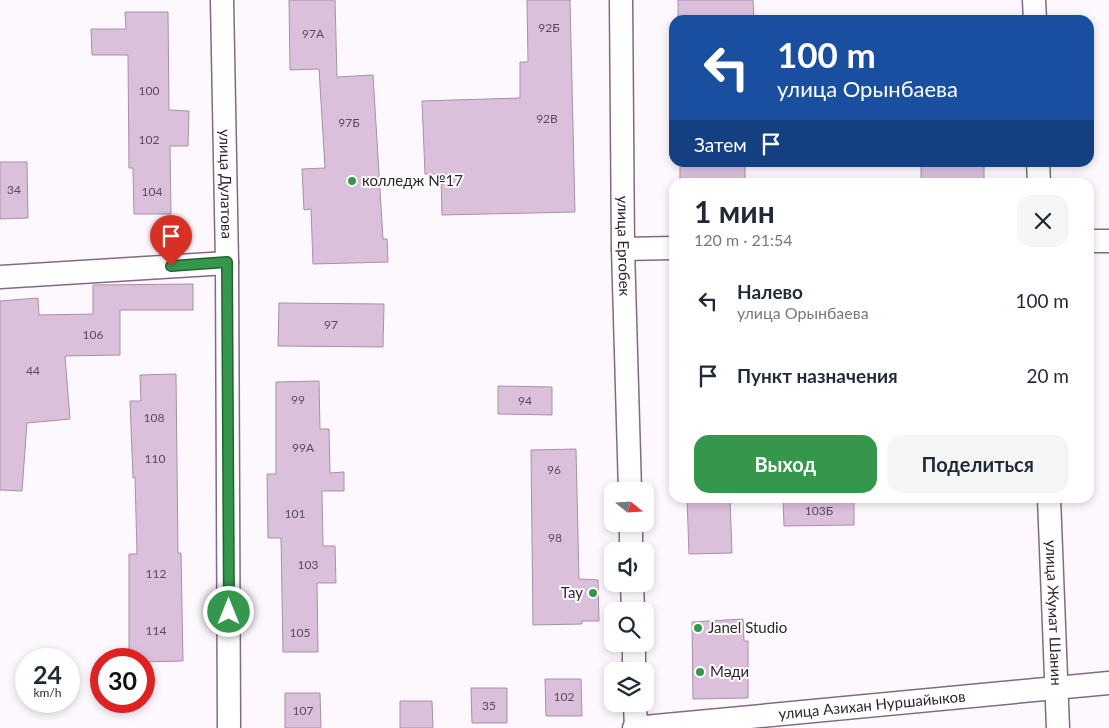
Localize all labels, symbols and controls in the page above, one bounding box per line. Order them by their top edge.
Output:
house number: 92Б [538,20,560,35]
house number: 97А [302,26,325,41]
text: 100 m [777,33,876,75]
icon: left [694,35,759,100]
text: улица Орынбаева [777,75,958,102]
house number: 100 [139,83,159,98]
house number: 92В [536,111,558,126]
house number: 97Б [338,115,360,130]
street label: улица Дулатова [216,129,237,239]
icon: arrive [757,130,785,158]
house number: 102 [139,132,159,147]
text: Затем [694,133,747,156]
place label: колледж №17 [362,171,463,189]
marker: колледж №17 [346,175,358,187]
house number: 34 [7,182,21,197]
house number: 104 [142,184,162,199]
text: 1 мин [694,193,775,229]
button: close [1017,195,1069,247]
street label: улица Ергобек [615,196,634,297]
pin [150,215,192,266]
icon: arrive [157,222,185,250]
text: 120 m · 21:54 [694,230,793,249]
text: Налево [737,280,803,303]
icon: left [694,287,722,315]
text: 100 m [1015,289,1069,312]
text: улица Орынбаева [737,303,869,322]
house number: 97 [324,317,338,332]
house number: 106 [83,327,103,342]
icon: arrive [694,362,722,390]
house number: 44 [26,363,40,378]
text: Пункт назначения [737,364,898,387]
text: 20 m [1026,364,1069,387]
house number: 99 [291,392,305,407]
house number: 94 [518,393,532,408]
house number: 108 [144,410,164,425]
button: Выход [694,435,877,493]
button: Поделиться [887,435,1069,493]
house number: 99А [292,440,315,455]
house number: 110 [145,451,165,466]
house number: 96 [547,462,561,477]
north arrow [604,482,654,532]
map controls [604,482,654,712]
house number: 103Б [805,503,833,518]
house number: 101 [285,506,305,521]
house number: 98 [548,530,562,545]
street label: улица Жумат Шанин [1043,540,1066,686]
button: sound [604,542,654,592]
house number: 103 [298,557,318,572]
house number: 112 [146,566,166,581]
place label: Тау [561,583,583,601]
position arrow [202,585,254,637]
marker: Тау [587,587,599,599]
button: search [604,602,654,652]
place label: Janel Studio [708,618,787,636]
marker: Janel Studio [692,622,704,634]
house number: 114 [146,623,166,638]
house number: 105 [290,625,310,640]
speed limit sign: 30 [90,648,155,713]
text: 24 [33,659,62,689]
button: layers [604,662,654,712]
place label: Мәди [710,662,749,680]
marker: Мәди [694,666,706,678]
text: km/h [33,685,62,700]
street label: улица Азихан Нуршайыков [778,687,966,722]
house number: 102 [554,689,574,704]
house number: 35 [482,698,496,713]
house number: 107 [293,703,313,718]

